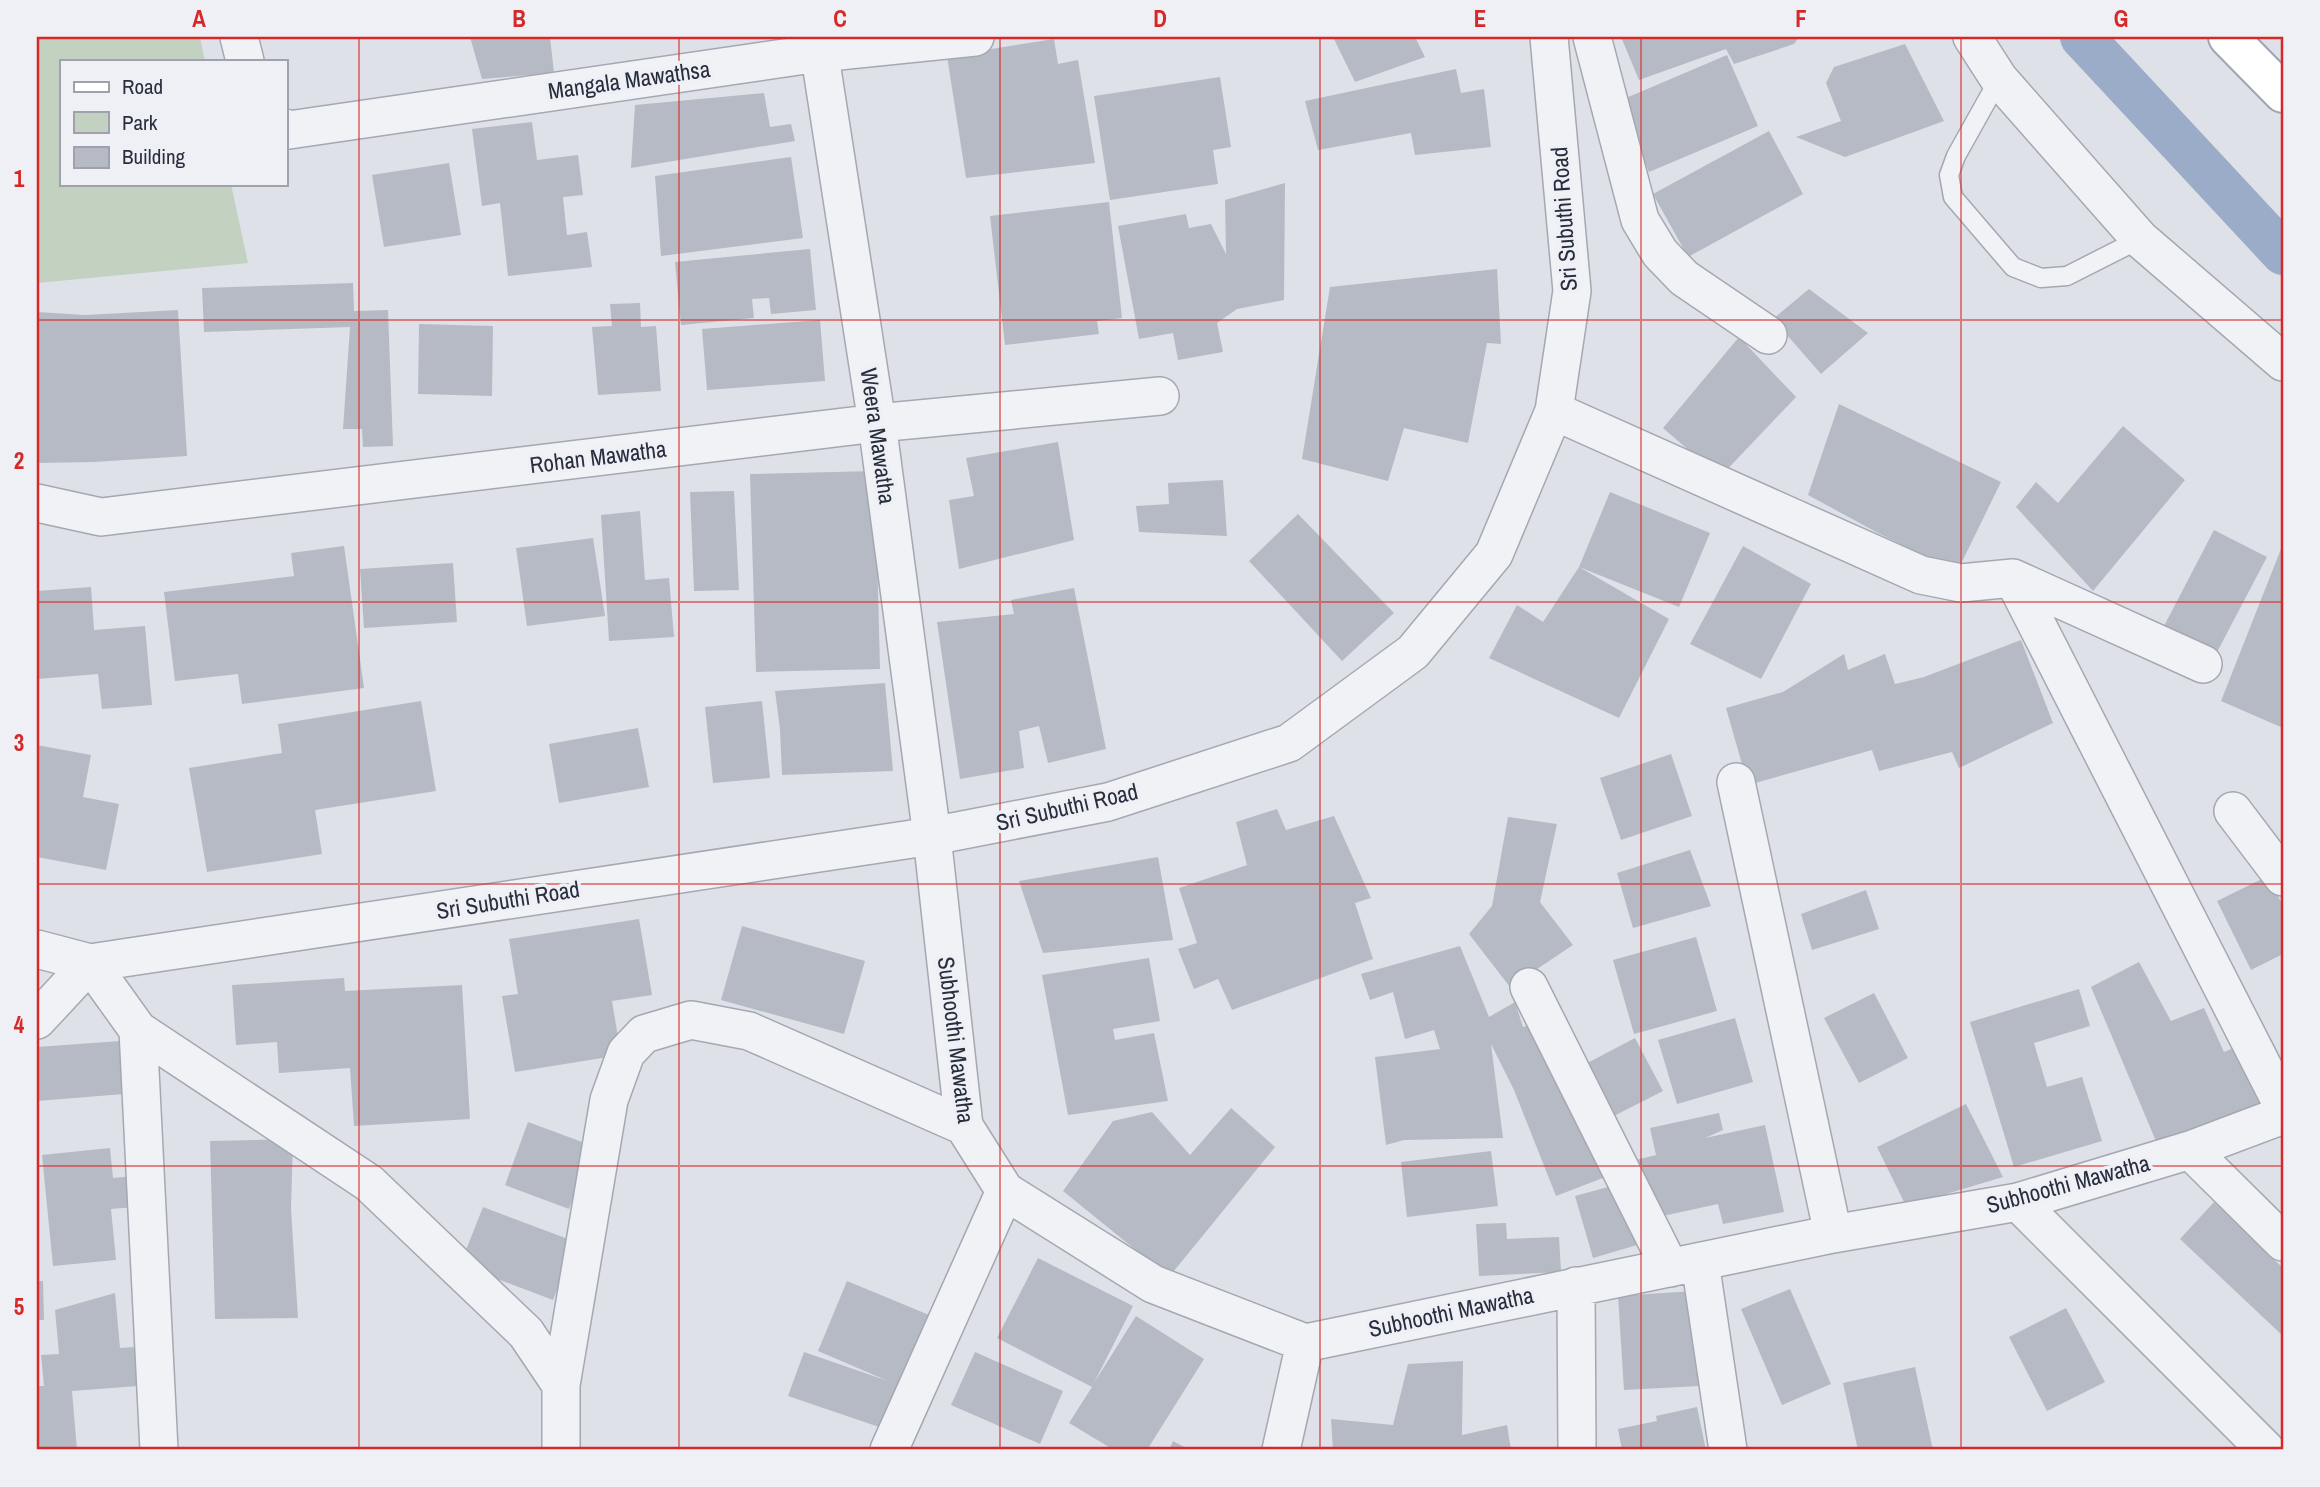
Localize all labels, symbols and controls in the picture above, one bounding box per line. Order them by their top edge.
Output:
text: A [192,3,206,34]
text: B [512,3,526,34]
text: C [833,3,847,34]
text: D [1153,3,1167,34]
text: E [1474,3,1486,34]
text: F [1795,3,1807,34]
text: G [2114,3,2128,34]
street label: Mangala Mawathsa [546,53,713,106]
legend [60,60,287,186]
text: Road [122,72,163,101]
text: Park [122,108,158,137]
text: Building [122,142,186,171]
street label: Sri Subuthi Road [1543,146,1584,292]
text: 1 [14,163,25,194]
street label: Weera Mawatha [854,366,903,506]
street label: Rohan Mawatha [528,433,668,480]
text: 2 [14,445,24,476]
text: 3 [14,727,24,758]
street label: Sri Subuthi Road [993,775,1141,838]
street label: Sri Subuthi Road [434,873,582,926]
street label: Subhoothi Mawatha [931,955,982,1126]
text: 4 [14,1009,25,1040]
street label: Subhoothi Mawatha [1983,1147,2153,1220]
street label: Subhoothi Mawatha [1366,1279,1537,1344]
text: 5 [14,1291,24,1322]

